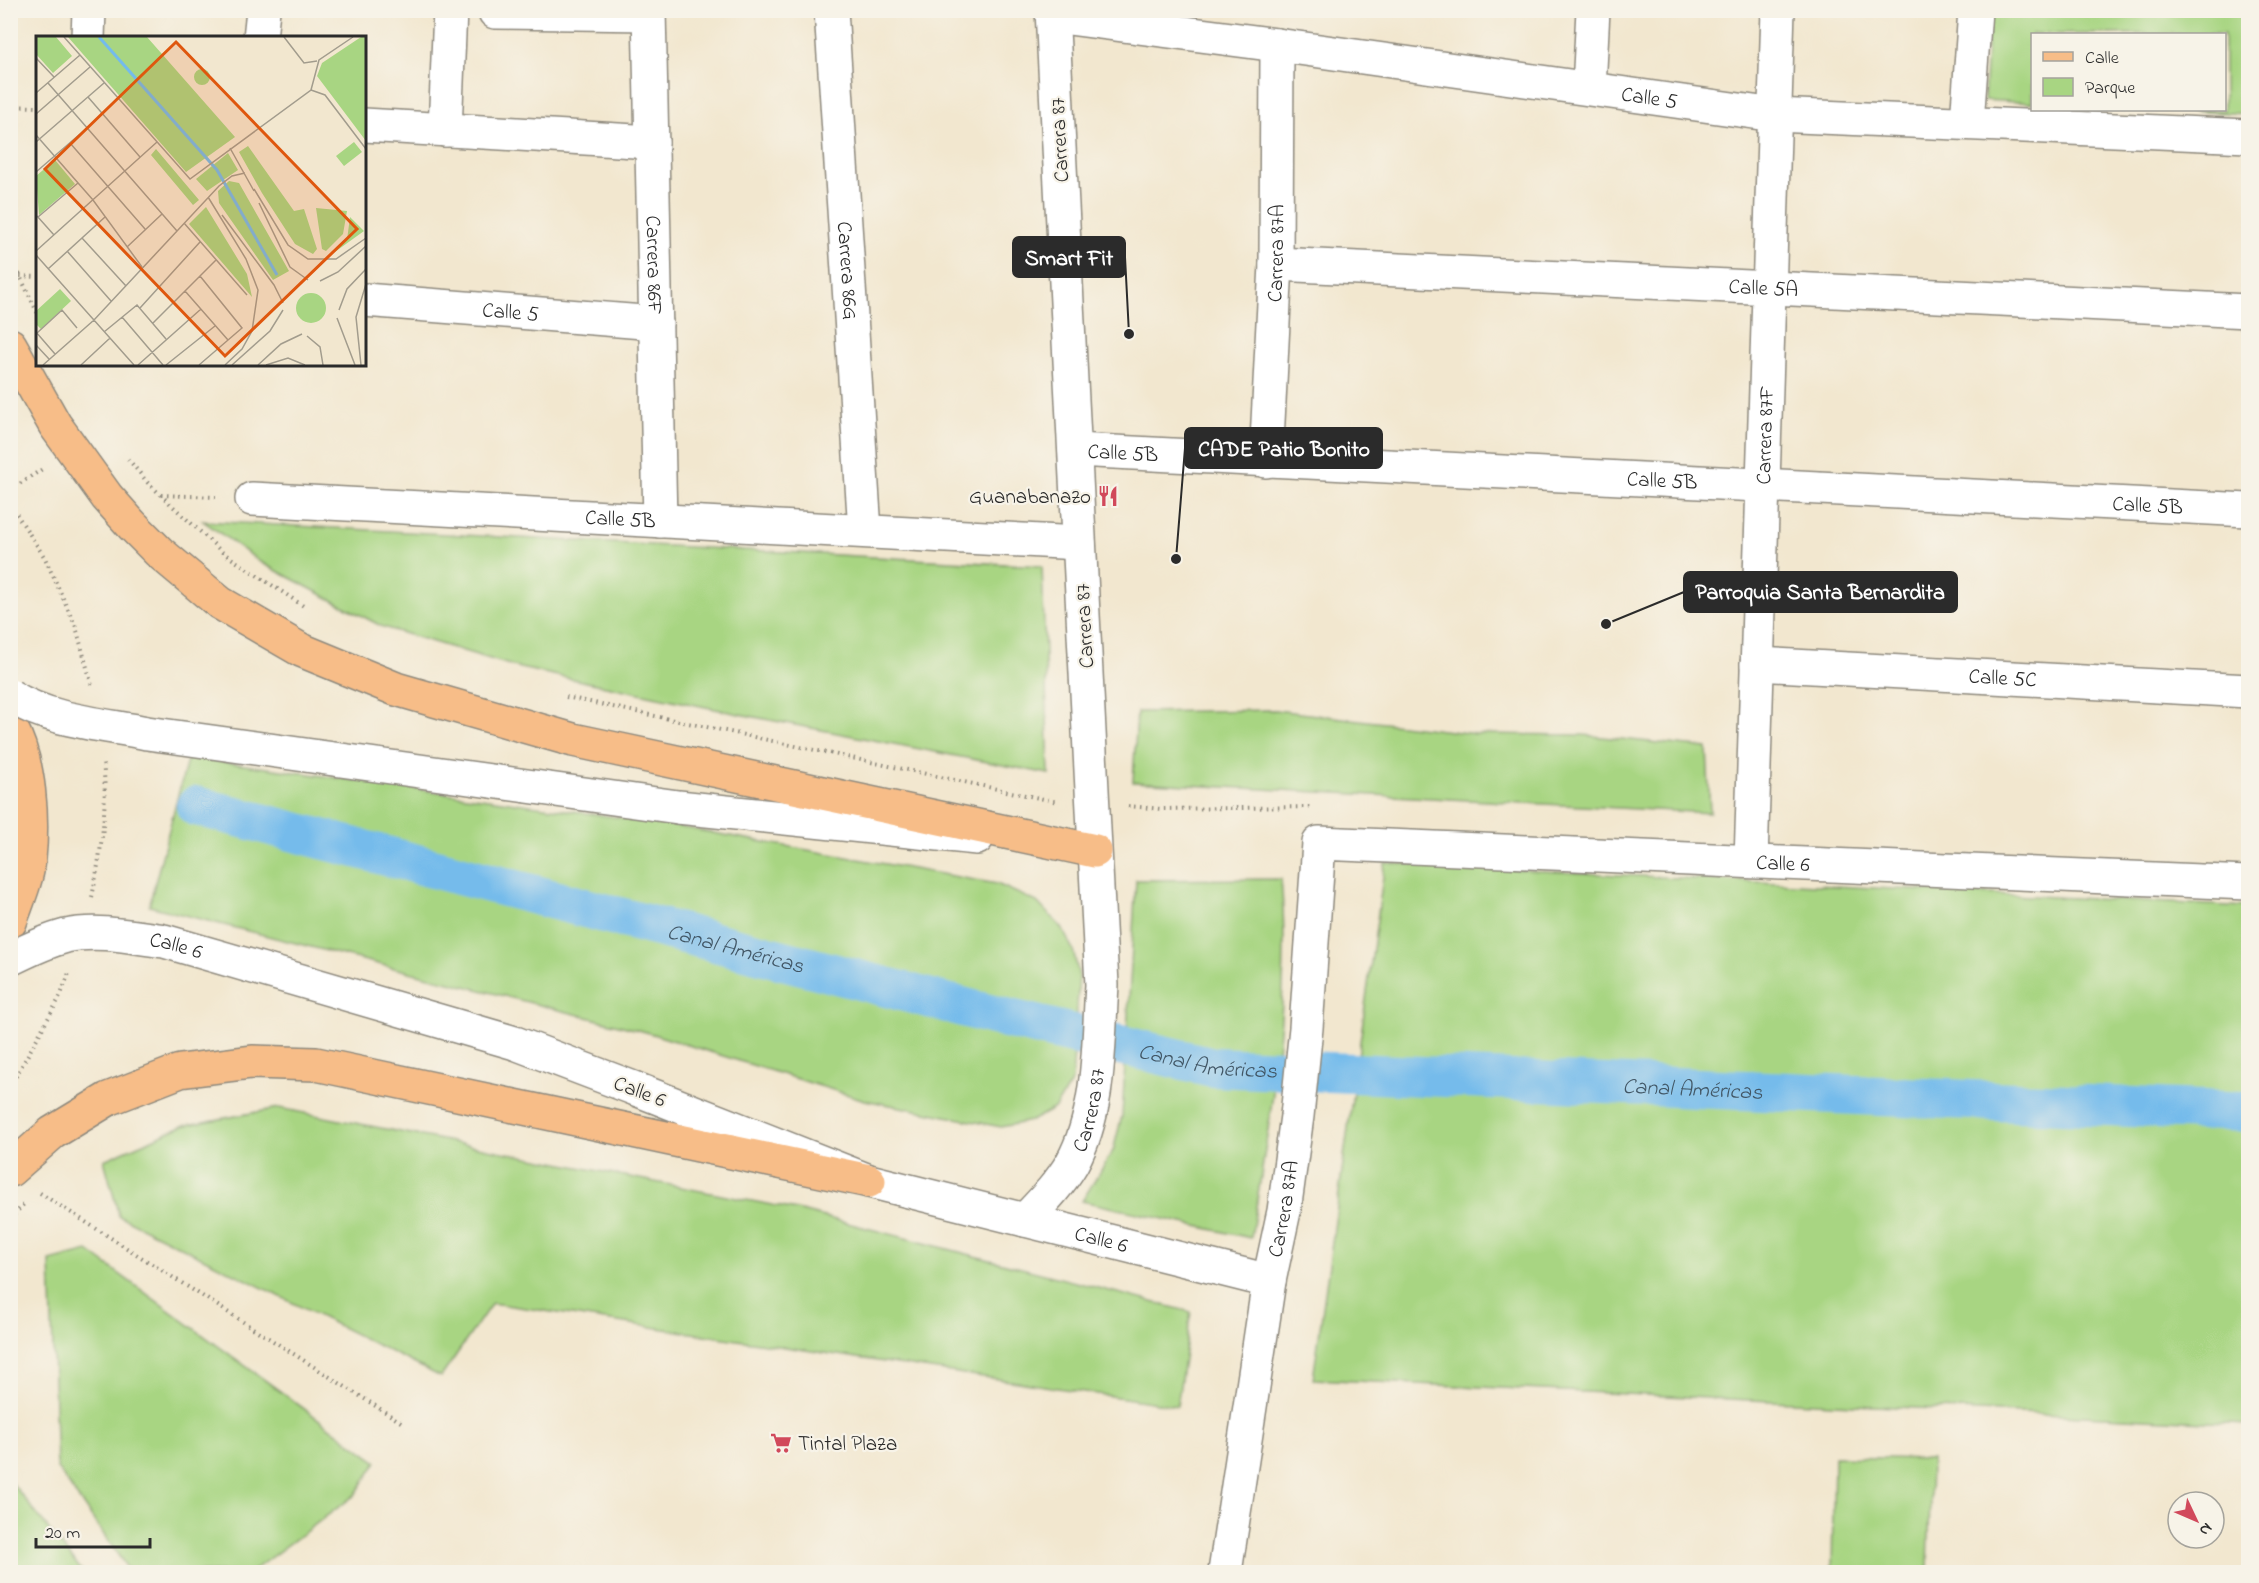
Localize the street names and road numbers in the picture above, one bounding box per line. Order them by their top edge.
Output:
street label: Calle 5 [1619,81,1679,118]
street label: Carrera 87 [1044,96,1078,183]
street label: Carrera 87A [1261,204,1293,303]
street label: Carrera 86F [636,215,669,315]
street label: Carrera 86G [828,220,864,321]
street label: Calle 5A [1728,273,1799,306]
street label: Calle 5 [481,296,540,331]
street label: Carrera 87F [1750,385,1783,485]
street label: Calle 5B [1087,438,1159,471]
street label: Calle 5B [1626,465,1698,499]
street label: Calle 5B [2111,490,2184,524]
street label: Calle 5B [584,504,657,537]
street label: Carrera 87 [1069,582,1103,669]
street label: Calle 5C [1968,663,2037,696]
street label: Calle 6 [1755,849,1810,881]
street label: Calle 6 [148,926,206,968]
street label: Carrera 87 [1066,1067,1114,1157]
street label: Calle 6 [609,1069,670,1117]
street label: Carrera 87A [1261,1159,1308,1260]
street label: Calle 6 [1071,1220,1131,1262]

